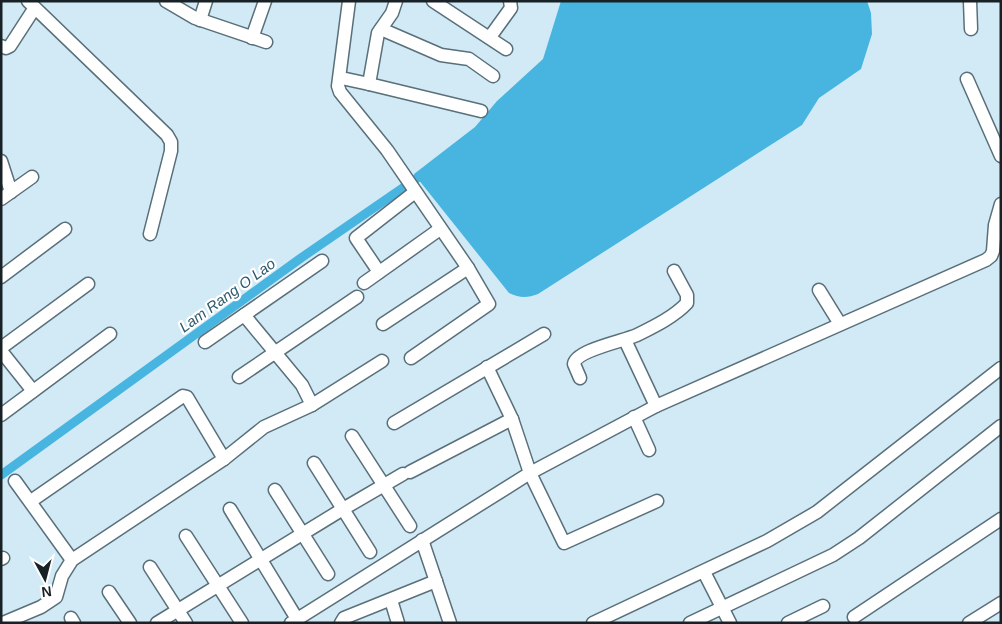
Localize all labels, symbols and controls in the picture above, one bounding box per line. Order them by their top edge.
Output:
water label: Lam Rang O Lao [176,255,278,335]
north arrow [20,554,70,604]
text: N [41,583,53,600]

